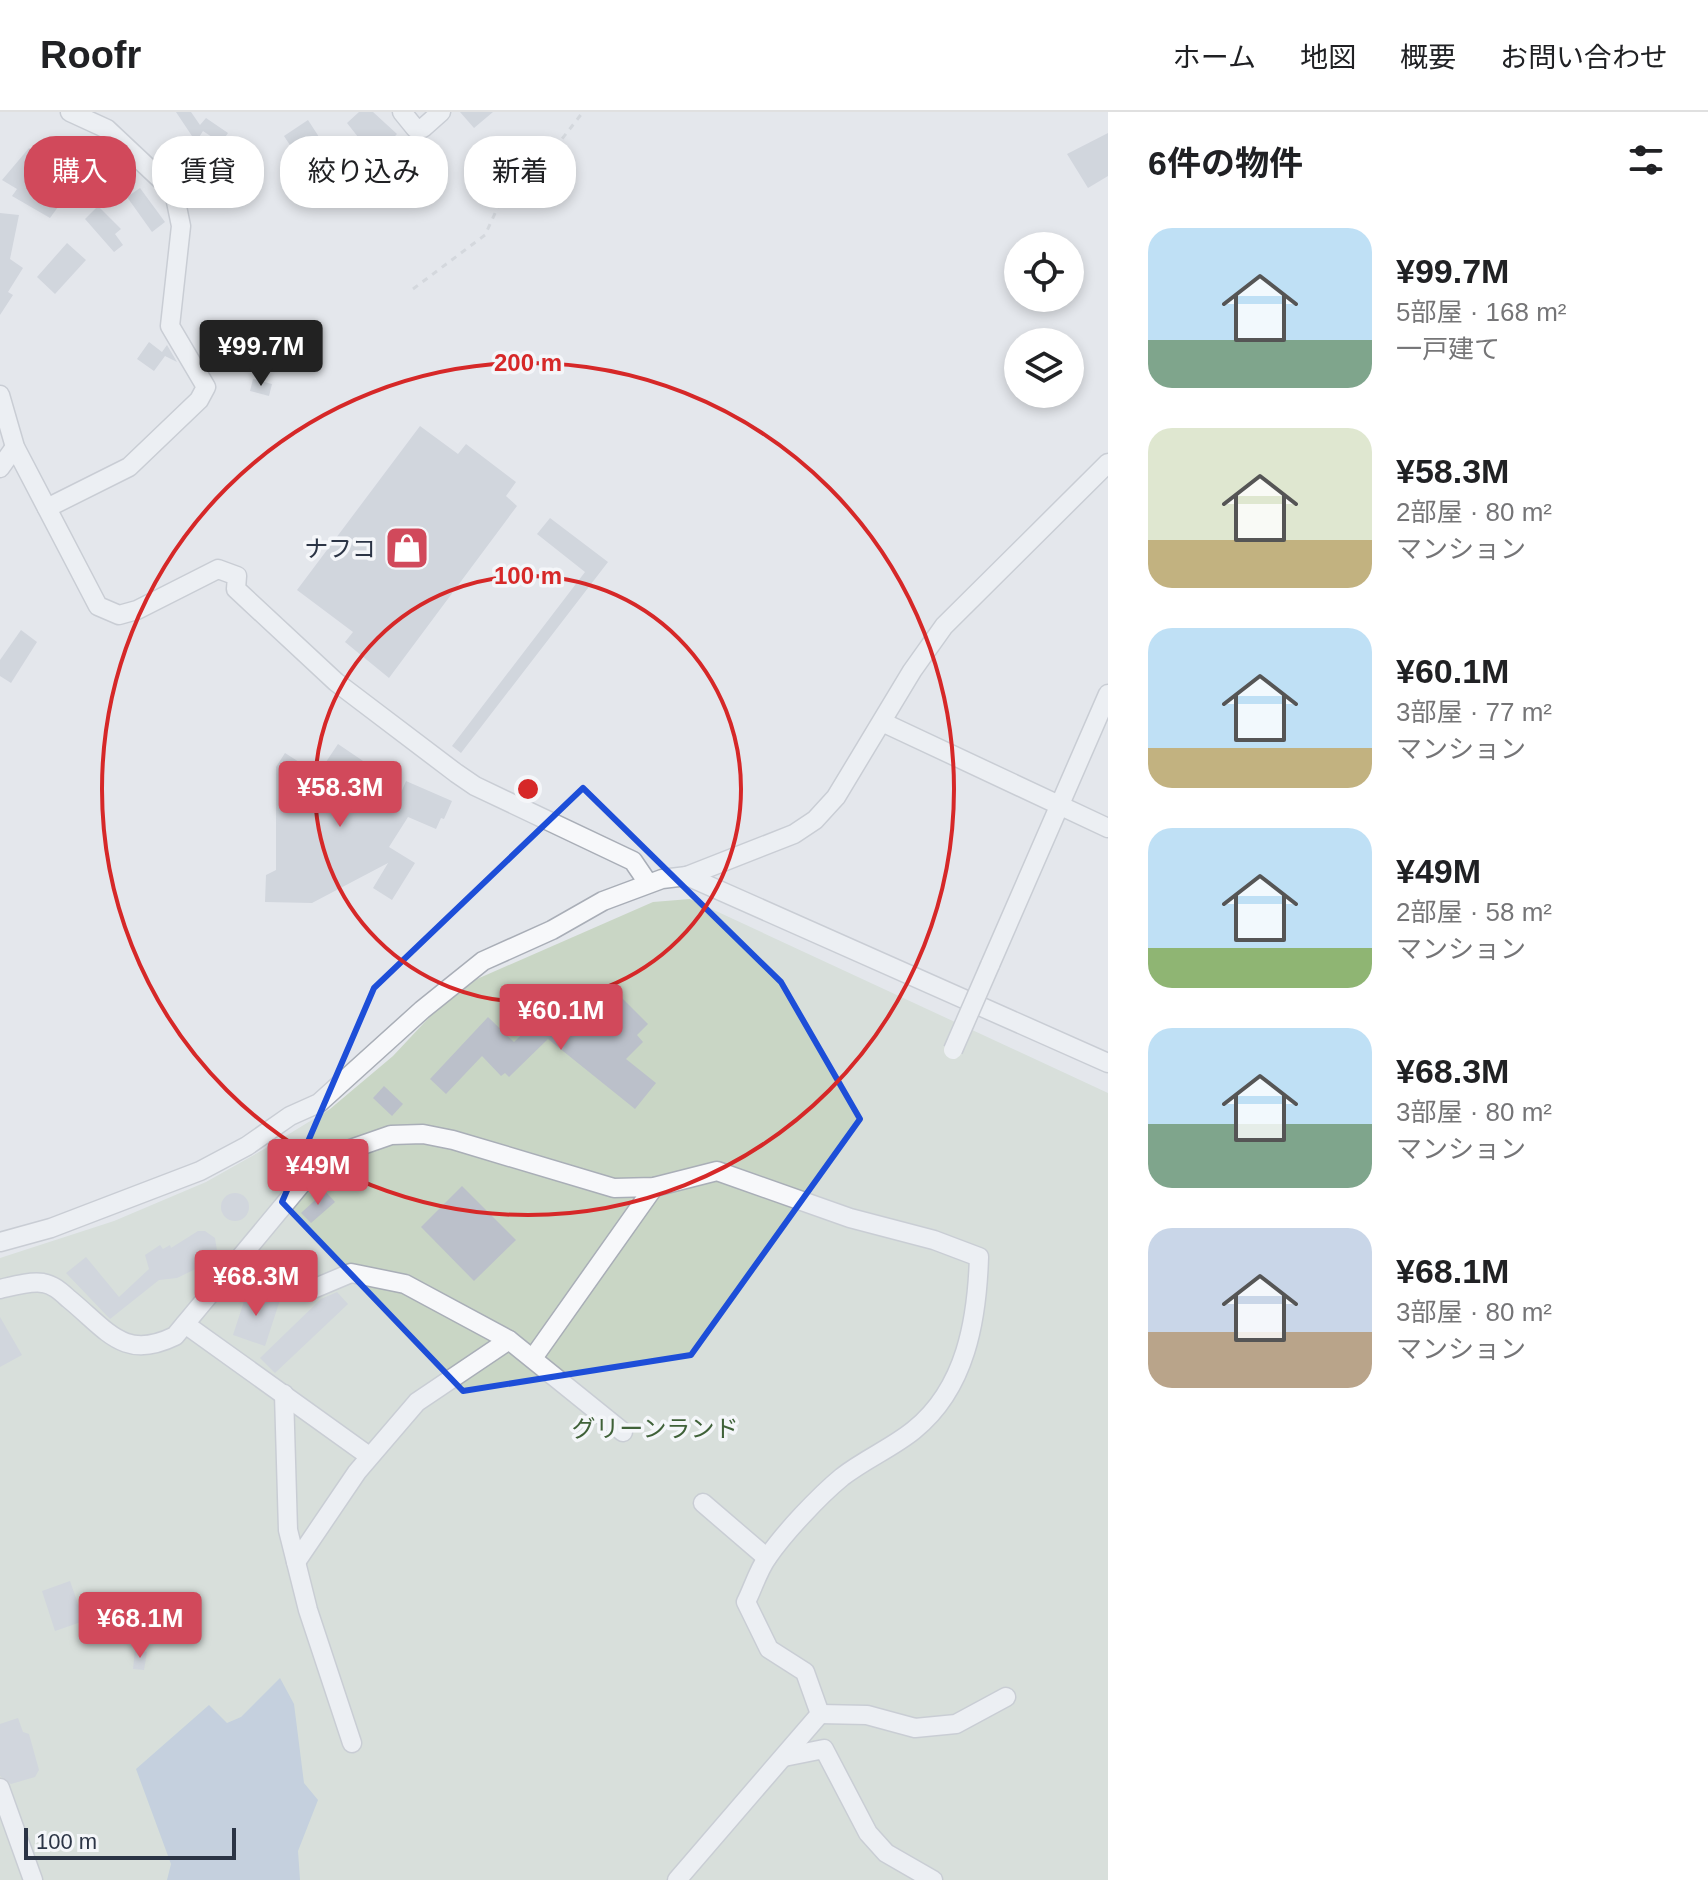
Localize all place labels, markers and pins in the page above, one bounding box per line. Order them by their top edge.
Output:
pin: ¥99.7M [196,320,326,388]
shop icon: ナフコ [383,524,431,572]
place label: ナフコ [304,535,376,562]
pin: ¥58.3M [275,761,405,829]
centre of rings [514,775,542,803]
pin: ¥60.1M [496,984,626,1052]
pin: ¥49M [271,1139,365,1207]
pin: ¥68.3M [191,1250,321,1318]
pin: ¥68.1M [75,1592,205,1660]

